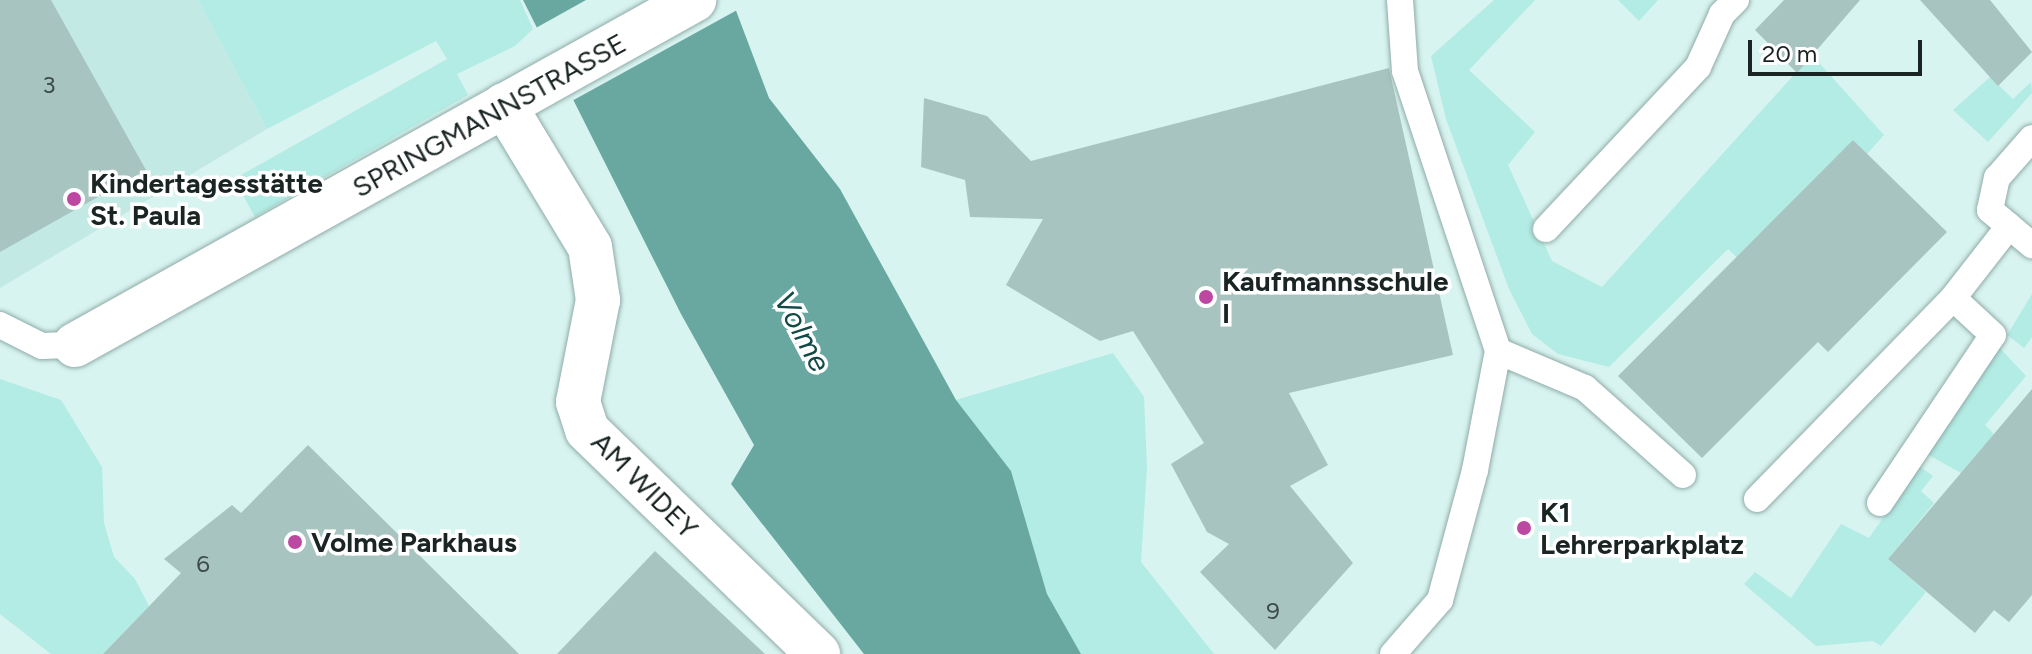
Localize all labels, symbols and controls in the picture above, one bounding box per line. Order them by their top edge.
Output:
scale bar [1752,24,1926,74]
street label: SPRINGMANNSTRASSE [346,26,632,204]
text: 20 m [1762,39,1817,68]
house number: 3 [42,71,56,99]
place label: Kindertagesstätte St. Paula [90,166,323,232]
marker: Kindertagesstätte St. Paula [65,190,83,208]
place label: Kaufmannsschule I [1222,264,1448,330]
water label: Volme [766,286,838,378]
marker: Kaufmannsschule I [1197,288,1215,306]
street label: AM WIDEY [585,425,705,545]
place label: K1 Lehrerparkplatz [1540,495,1744,561]
marker: K1 Lehrerparkplatz [1515,519,1533,537]
place label: Volme Parkhaus [311,525,517,559]
marker: Volme Parkhaus [286,533,304,551]
house number: 6 [196,550,210,578]
house number: 9 [1266,597,1280,625]

